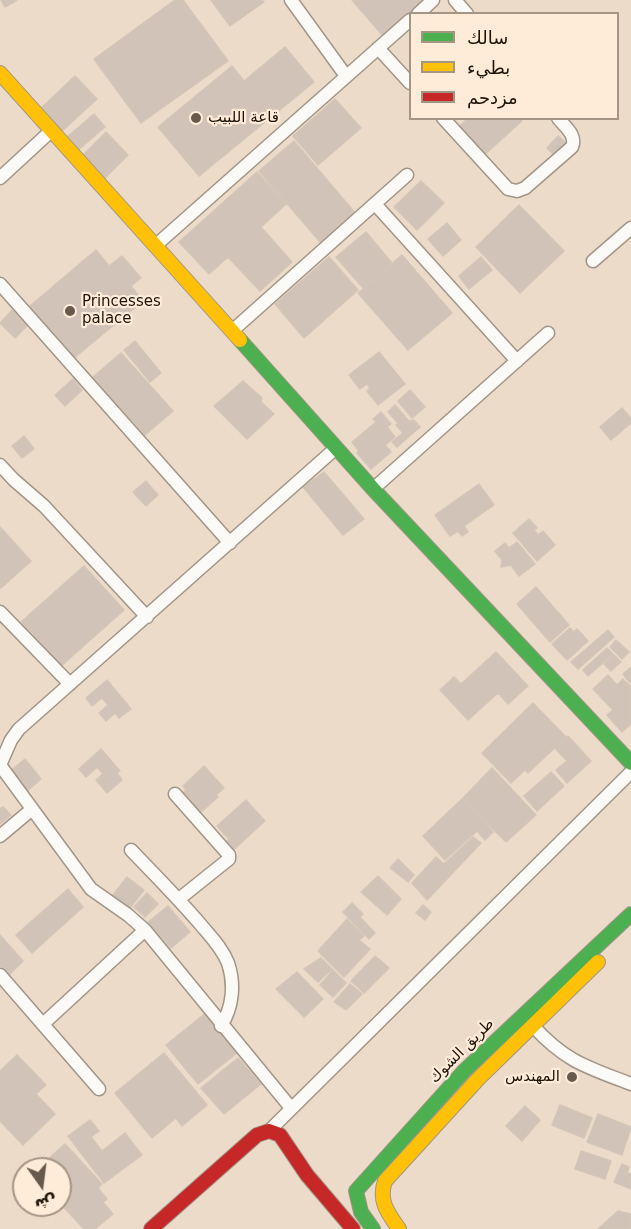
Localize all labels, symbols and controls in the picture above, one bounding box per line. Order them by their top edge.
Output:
legend [409,12,619,120]
text: سالك [467,27,508,48]
text: بطيء [467,57,510,78]
text: مزدحم [467,87,518,108]
place label: قاعة اللبيب [208,109,279,127]
marker: قاعة اللبيب [189,111,203,125]
place label: Princesses palace [82,293,161,328]
marker: Princesses palace [63,304,77,318]
street label: طريق الشوك [426,1015,498,1087]
place label: المهندس [505,1068,560,1086]
marker: المهندس [565,1070,579,1084]
north arrow [12,1157,72,1217]
text: ش [33,1191,59,1215]

